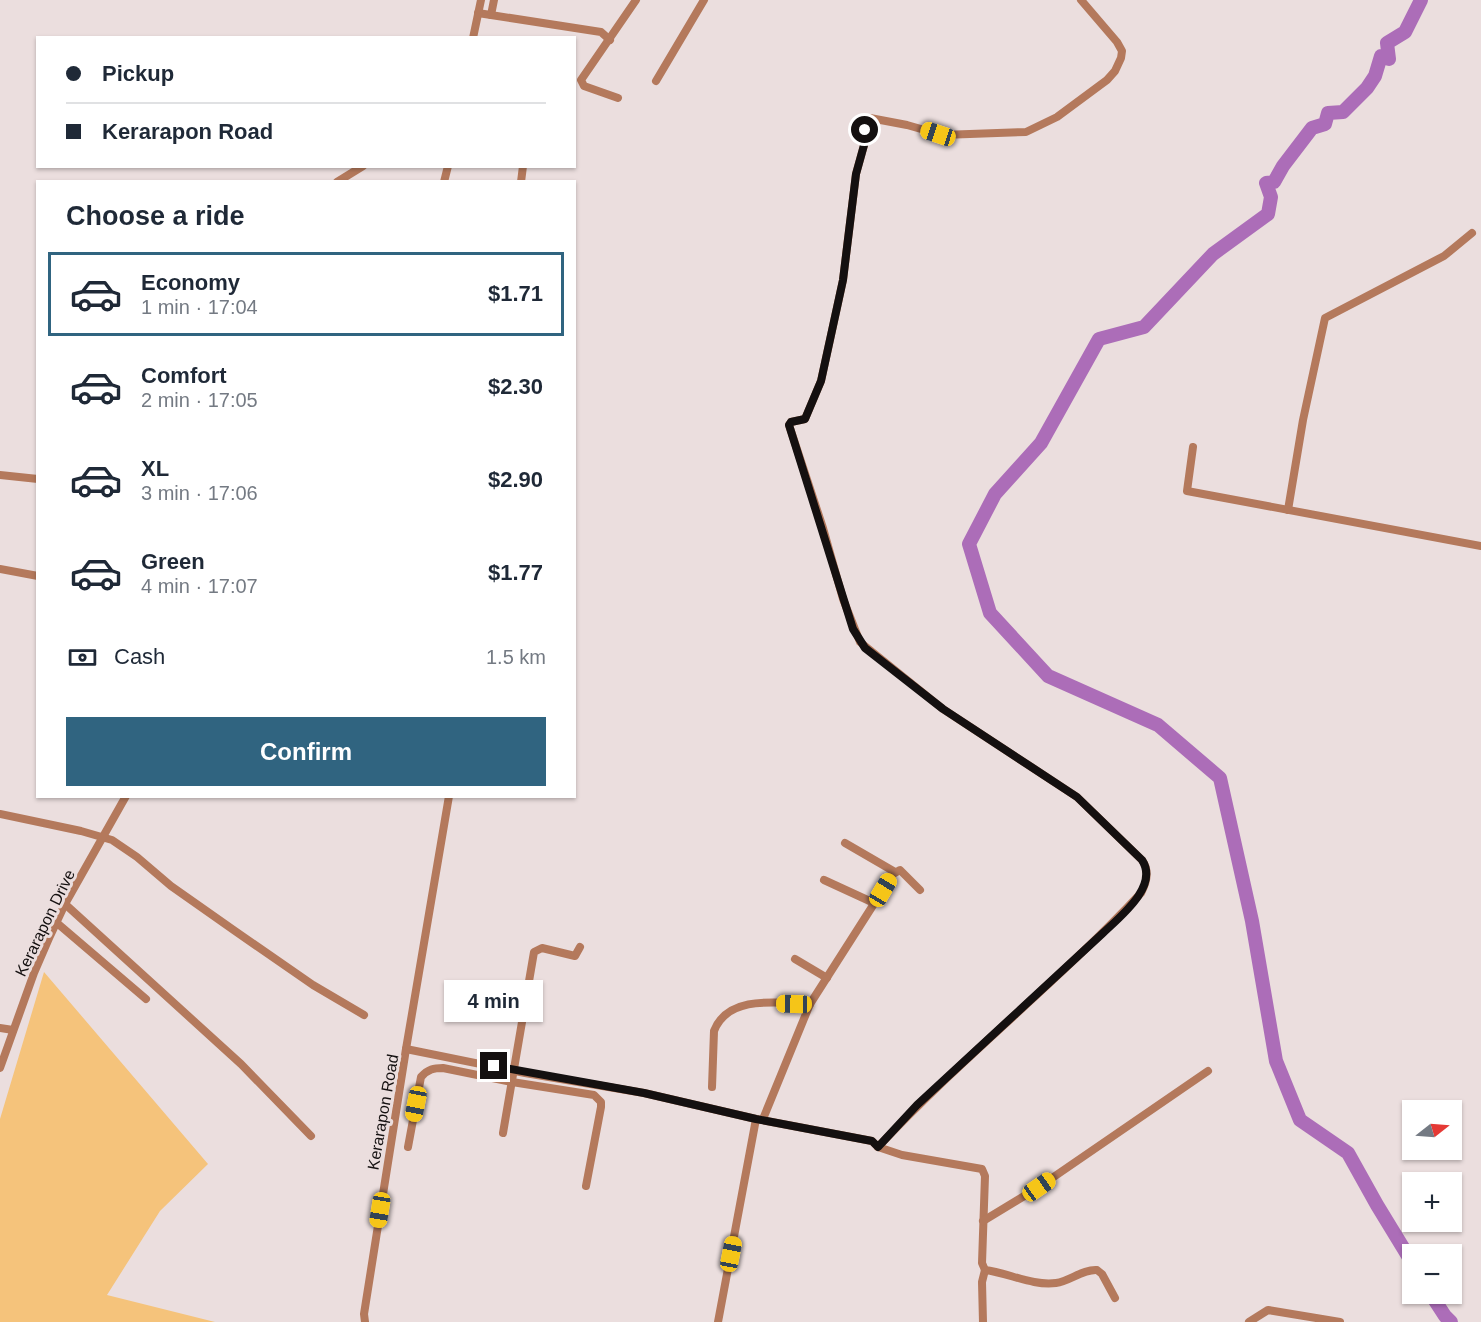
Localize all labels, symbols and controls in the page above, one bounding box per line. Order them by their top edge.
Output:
text: Pickup [102,61,174,86]
route start [851,116,878,143]
text: Kerarapon Road [102,119,273,144]
car [918,120,958,148]
text: Choose a ride [66,201,245,231]
icon: car [69,267,123,321]
text: Economy [141,270,240,295]
text: $1.71 [488,281,543,306]
text: 1 min · 17:04 [141,296,258,318]
icon: car [69,360,123,414]
text: Comfort [141,363,227,388]
text: $2.30 [488,374,543,399]
text: 2 min · 17:05 [141,389,258,411]
icon: car [69,453,123,507]
text: XL [141,456,169,481]
text: $2.90 [488,467,543,492]
text: 3 min · 17:06 [141,482,258,504]
icon: car [69,546,123,600]
text: Green [141,549,205,574]
text: $1.77 [488,560,543,585]
text: 4 min · 17:07 [141,575,258,597]
icon: cash [66,641,99,674]
text: Cash [114,644,165,669]
text: 1.5 km [486,646,546,668]
button: Confirm [66,717,546,786]
street label: Kerarapon Drive [12,867,78,979]
car [866,870,900,910]
callout: 4 min [444,979,544,1021]
text: 4 min [467,990,520,1012]
car [776,995,812,1013]
route end [480,1052,507,1079]
street label: Kerarapon Road [364,1053,402,1171]
car [404,1085,428,1123]
north arrow [1402,1100,1462,1160]
map controls [1402,1100,1462,1304]
car [1019,1169,1059,1205]
button: + [1402,1172,1462,1232]
car [368,1191,392,1229]
car [719,1235,743,1273]
button: − [1402,1244,1462,1304]

